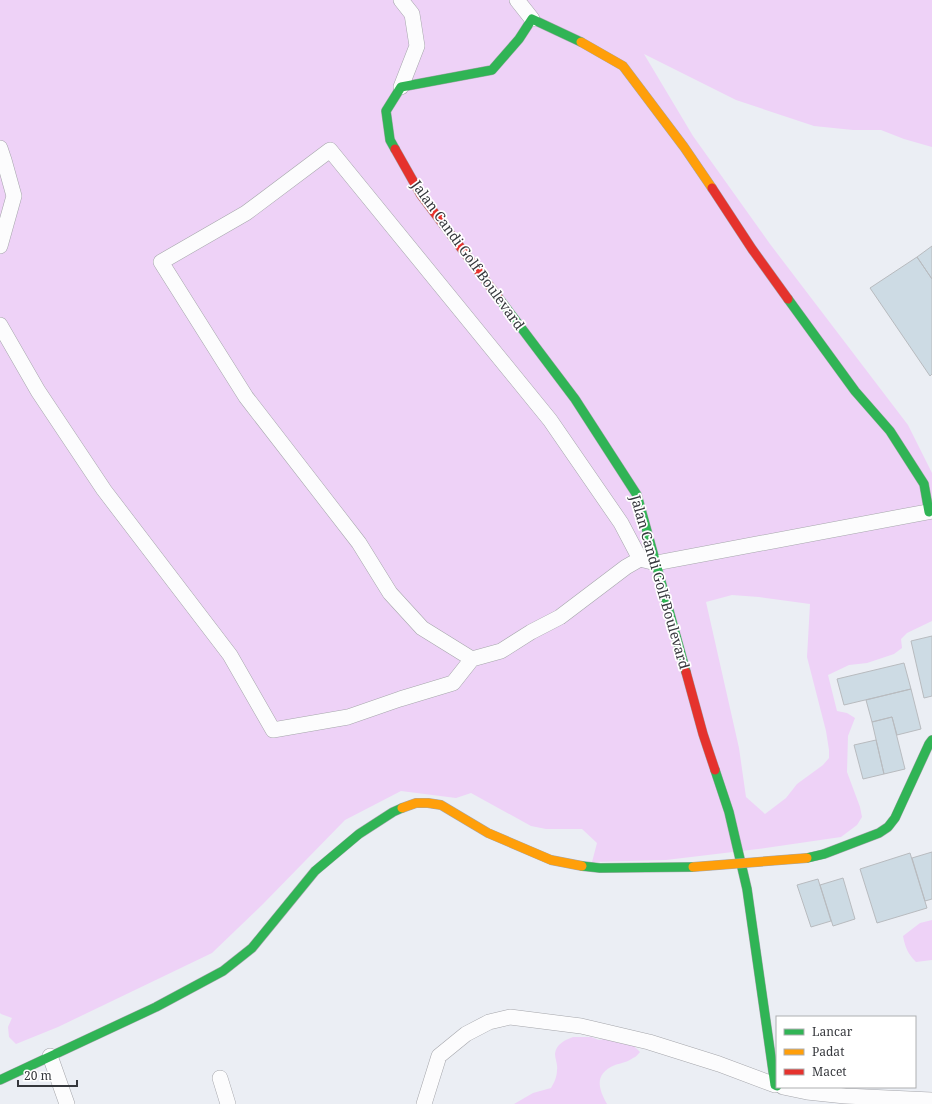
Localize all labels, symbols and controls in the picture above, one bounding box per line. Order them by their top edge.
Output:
street label: Jalan Candi Golf Boulevard [407,175,529,334]
street label: Jalan Candi Golf Boulevard [626,492,695,672]
legend [776,1016,916,1088]
text: Lancar [812,1023,853,1040]
text: Padat [812,1043,844,1060]
scale bar [18,1062,77,1088]
text: Macet [812,1063,847,1080]
text: 20 m [24,1067,52,1084]

